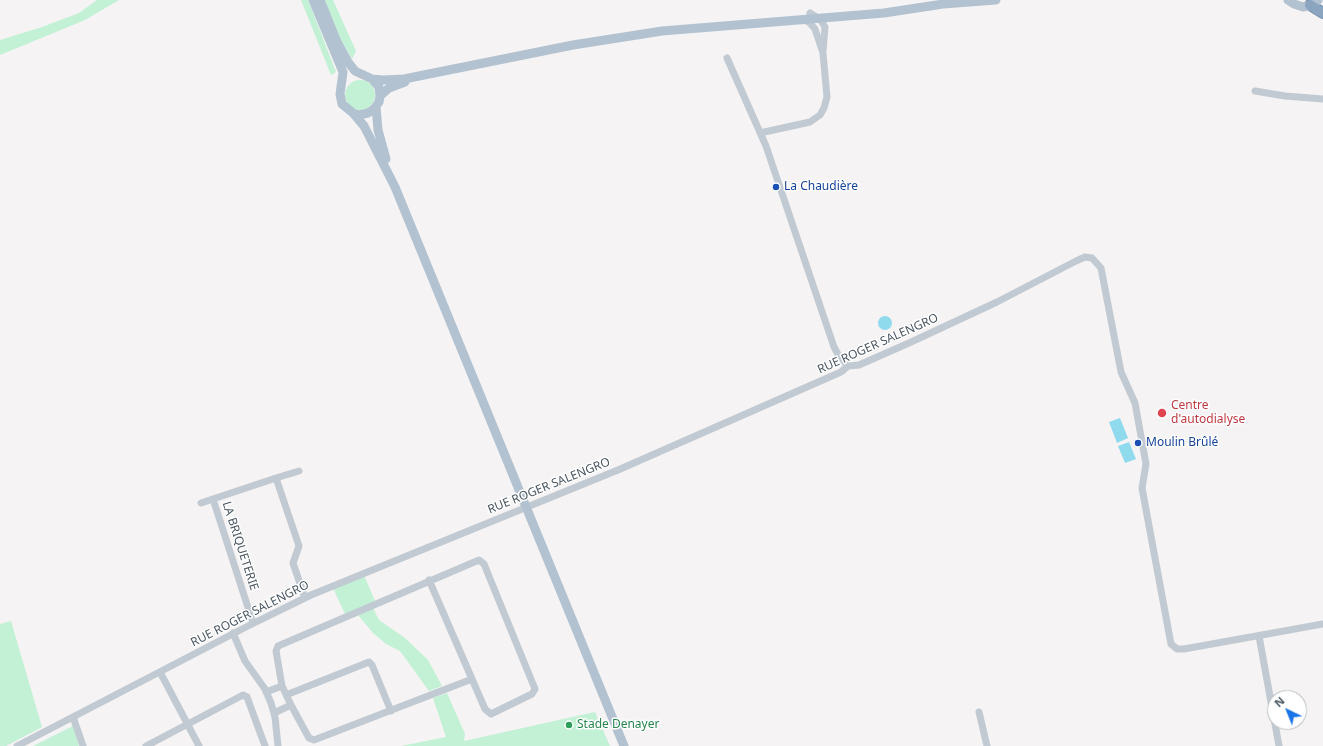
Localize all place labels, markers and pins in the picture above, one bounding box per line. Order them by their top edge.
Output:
place label: La Chaudière [784,180,858,194]
marker: La Chaudière [771,182,781,192]
place label: Centre d'autodialyse [1171,399,1245,427]
marker: Centre d'autodialyse [1156,407,1168,419]
place label: Moulin Brûlé [1146,436,1218,450]
marker: Moulin Brûlé [1133,438,1143,448]
place label: Stade Denayer [577,718,659,732]
marker: Stade Denayer [564,720,574,730]

